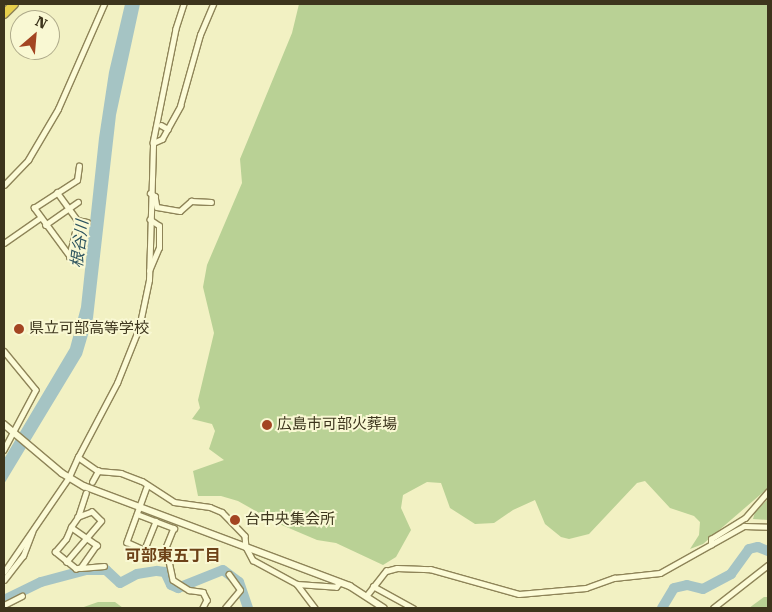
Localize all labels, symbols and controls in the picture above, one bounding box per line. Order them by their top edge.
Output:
north arrow [10,10,60,60]
text: N [33,13,50,32]
water label: 根谷川 [68,219,92,269]
place label: 県立可部高等学校 [29,320,149,338]
marker: 県立可部高等学校 [13,323,25,335]
place label: 広島市可部火葬場 [277,416,397,434]
marker: 広島市可部火葬場 [261,419,273,431]
place label: 台中央集会所 [245,511,335,529]
marker: 台中央集会所 [229,514,241,526]
district label: 可部東五丁目 [125,546,221,566]

